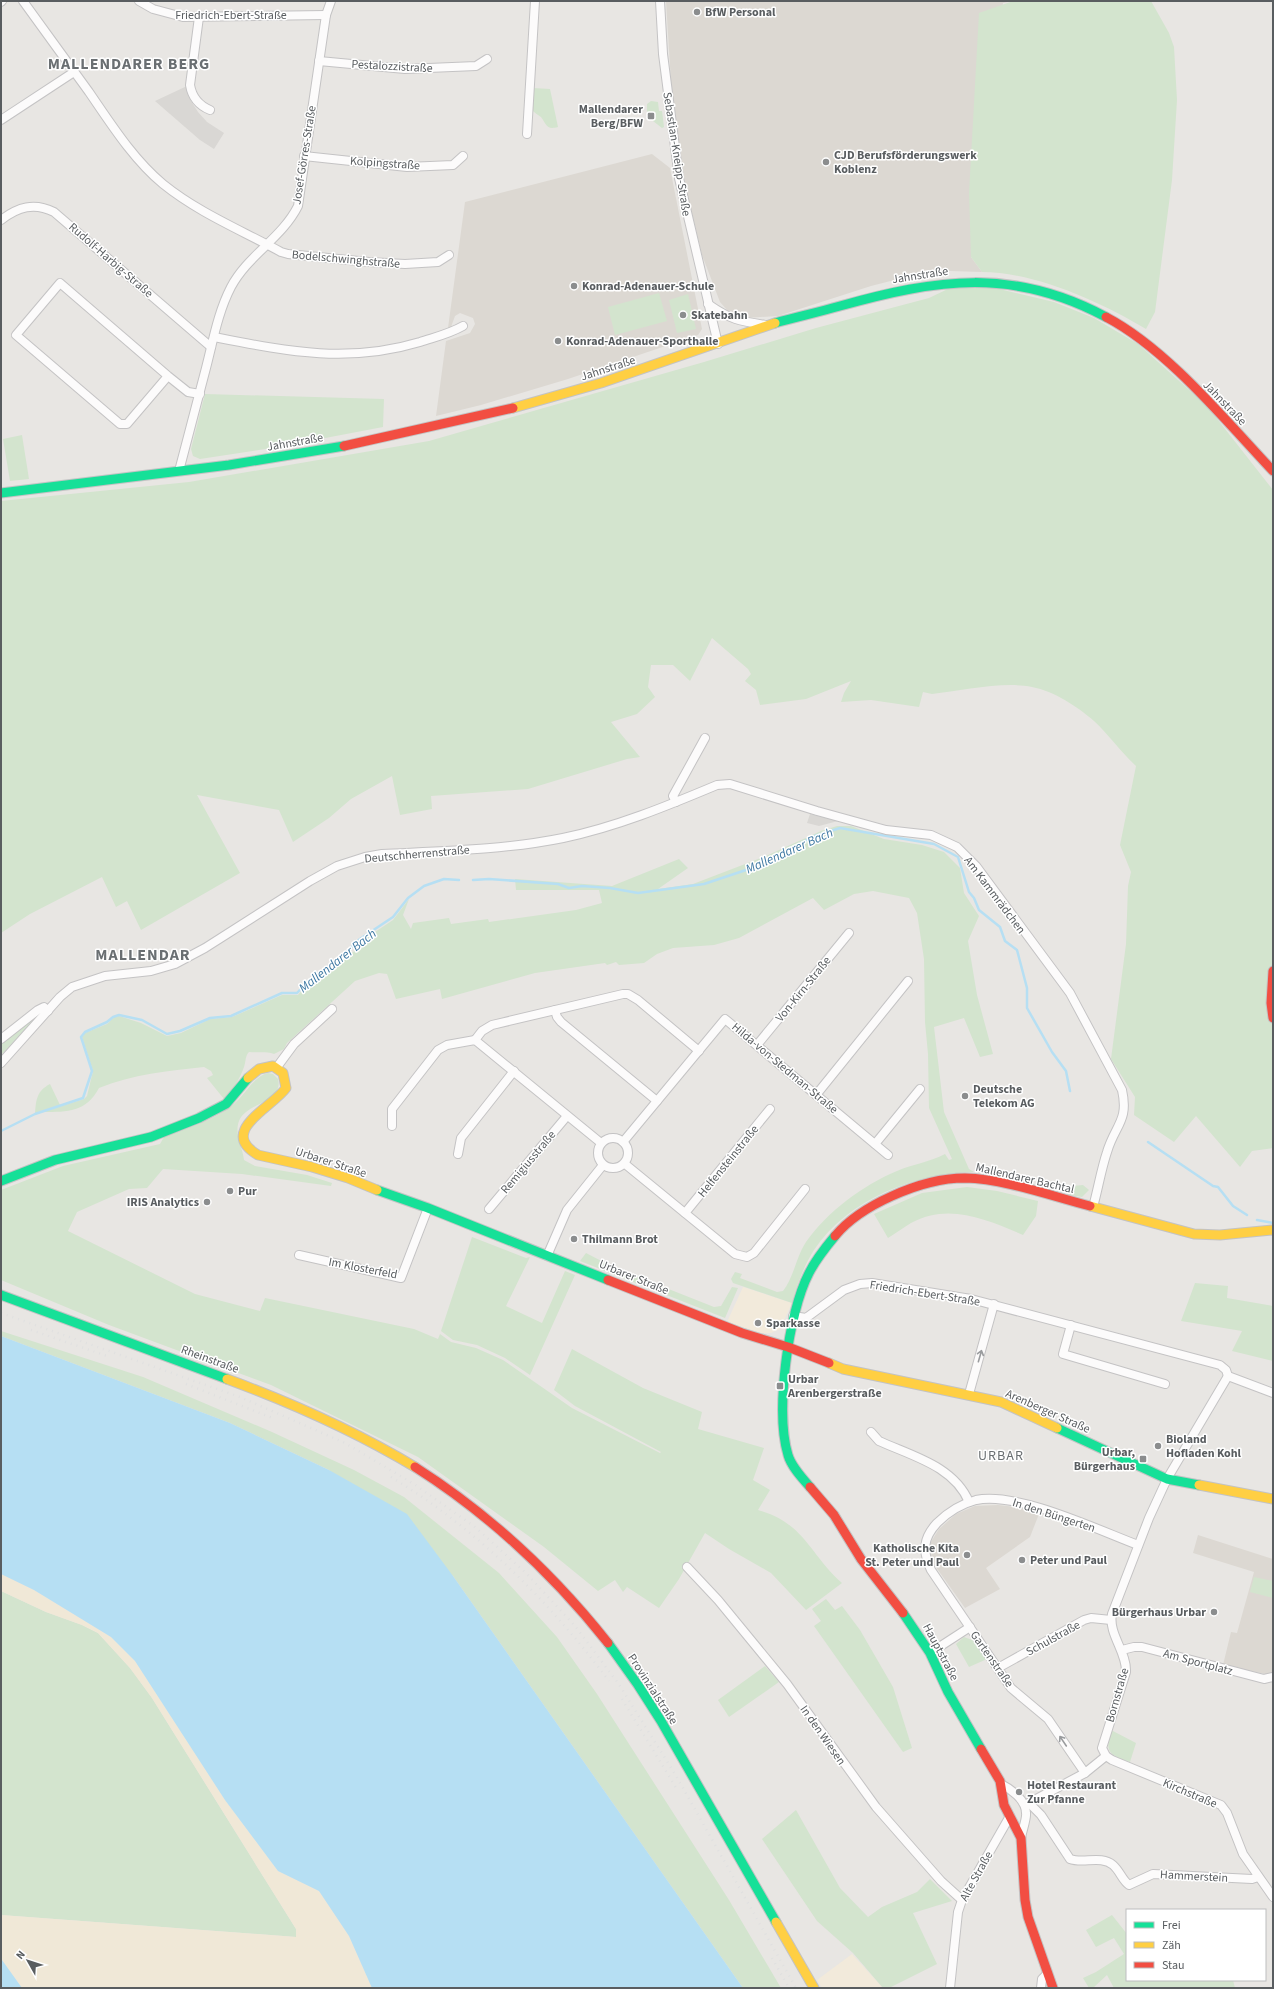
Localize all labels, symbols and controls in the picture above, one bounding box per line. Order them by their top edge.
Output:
place label: BfW Personal [705,4,776,21]
street label: Friedrich-Ebert-Straße [175,7,287,24]
marker: BfW Personal [692,7,702,17]
district label: MALLENDARER BERG [48,53,210,75]
street label: Pestalozzistraße [351,56,433,77]
street label: Sebastian-Kneipp-Straße [658,91,695,217]
place label: Mallendarer Berg/BFW [579,101,643,132]
street label: Josef-Görres-Straße [288,104,321,206]
marker: Mallendarer Berg/BFW [646,111,656,121]
place label: CJD Berufsförderungswerk Koblenz [834,147,977,178]
street label: Kolpingstraße [349,153,421,174]
marker: CJD Berufsförderungswerk Koblenz [821,157,831,167]
street label: Rudolf-Harbig-Straße [65,219,157,302]
street label: Bodelschwinghstraße [291,246,401,273]
street label: Jahnstraße [891,263,949,288]
place label: Konrad-Adenauer-Schule [582,278,714,295]
marker: Konrad-Adenauer-Schule [569,281,579,291]
place label: Skatebahn [691,307,748,324]
marker: Skatebahn [678,310,688,320]
place label: Konrad-Adenauer-Sporthalle [566,333,718,350]
marker: Konrad-Adenauer-Sporthalle [553,336,563,346]
street label: Jahnstraße [579,352,638,385]
street label: Jahnstraße [1199,377,1250,430]
street label: Jahnstraße [266,429,324,456]
water label: Mallendarer Bach [743,823,836,878]
street label: Deutschherrenstraße [364,841,470,868]
street label: Am Kammrädchen [960,853,1029,938]
water label: Mallendarer Bach [295,925,380,997]
district label: MALLENDAR [95,944,191,966]
street label: Von-Kirn-Straße [772,953,835,1026]
street label: Hilda-von-Stedman-Straße [728,1019,842,1118]
place label: Deutsche Telekom AG [973,1081,1035,1112]
marker: Deutsche Telekom AG [960,1091,970,1101]
street label: Helfensteinstraße [694,1122,763,1201]
street label: Remigiusstraße [497,1127,560,1198]
street label: Urbarer Straße [293,1143,369,1182]
street label: Mallendarer Bachtal [974,1159,1076,1198]
place label: Pur [238,1183,257,1200]
marker: Pur [225,1186,235,1196]
place label: IRIS Analytics [127,1194,199,1211]
marker: IRIS Analytics [202,1197,212,1207]
place label: Thilmann Brot [582,1231,658,1248]
marker: Thilmann Brot [569,1234,579,1244]
street label: Im Klosterfeld [327,1253,399,1283]
street label: Urbarer Straße [596,1256,671,1299]
street label: Friedrich-Ebert-Straße [868,1276,981,1311]
place label: Sparkasse [766,1315,820,1332]
marker: Sparkasse [753,1318,763,1328]
street label: Rheinstraße [179,1341,241,1378]
one-way arrow [977,1350,984,1363]
place label: Urbar Arenbergerstraße [787,1371,882,1402]
marker: Urbar Arenbergerstraße [775,1381,785,1391]
street label: Arenberger Straße [1003,1385,1093,1438]
place label: Bioland Hofladen Kohl [1166,1431,1242,1462]
marker: Bioland Hofladen Kohl [1153,1441,1163,1451]
place label: Urbar, Bürgerhaus [1074,1444,1135,1475]
district label: URBAR [978,1446,1024,1466]
marker: Urbar, Bürgerhaus [1138,1454,1148,1464]
street label: In den Büngerten [1010,1494,1097,1537]
place label: Katholische Kita St. Peter und Paul [865,1540,960,1571]
marker: Katholische Kita St. Peter und Paul [962,1550,972,1560]
place label: Peter und Paul [1030,1552,1108,1569]
marker: Peter und Paul [1017,1555,1027,1565]
place label: Bürgerhaus Urbar [1112,1604,1206,1621]
marker: Bürgerhaus Urbar [1209,1607,1219,1617]
street label: Schulstraße [1023,1617,1083,1660]
street label: Hauptstraße [918,1621,963,1684]
street label: Gartenstraße [966,1628,1017,1691]
street label: Am Sportplatz [1161,1645,1235,1680]
street label: Provinzialstraße [623,1651,682,1728]
street label: Bornstraße [1102,1666,1133,1724]
street label: In den Wiesen [796,1702,850,1769]
one-way arrow [1059,1736,1067,1747]
street label: Kirchstraße [1160,1774,1220,1813]
place label: Hotel Restaurant Zur Pfanne [1027,1777,1117,1808]
marker: Hotel Restaurant Zur Pfanne [1014,1787,1024,1797]
street label: Alte Straße [956,1848,997,1904]
street label: Hammerstein [1160,1866,1228,1887]
legend [1126,1909,1266,1981]
text: Frei [1162,1917,1181,1934]
text: Zäh [1162,1937,1181,1954]
north arrow [8,1941,48,1981]
text: N [12,1947,29,1963]
text: Stau [1162,1957,1185,1974]

